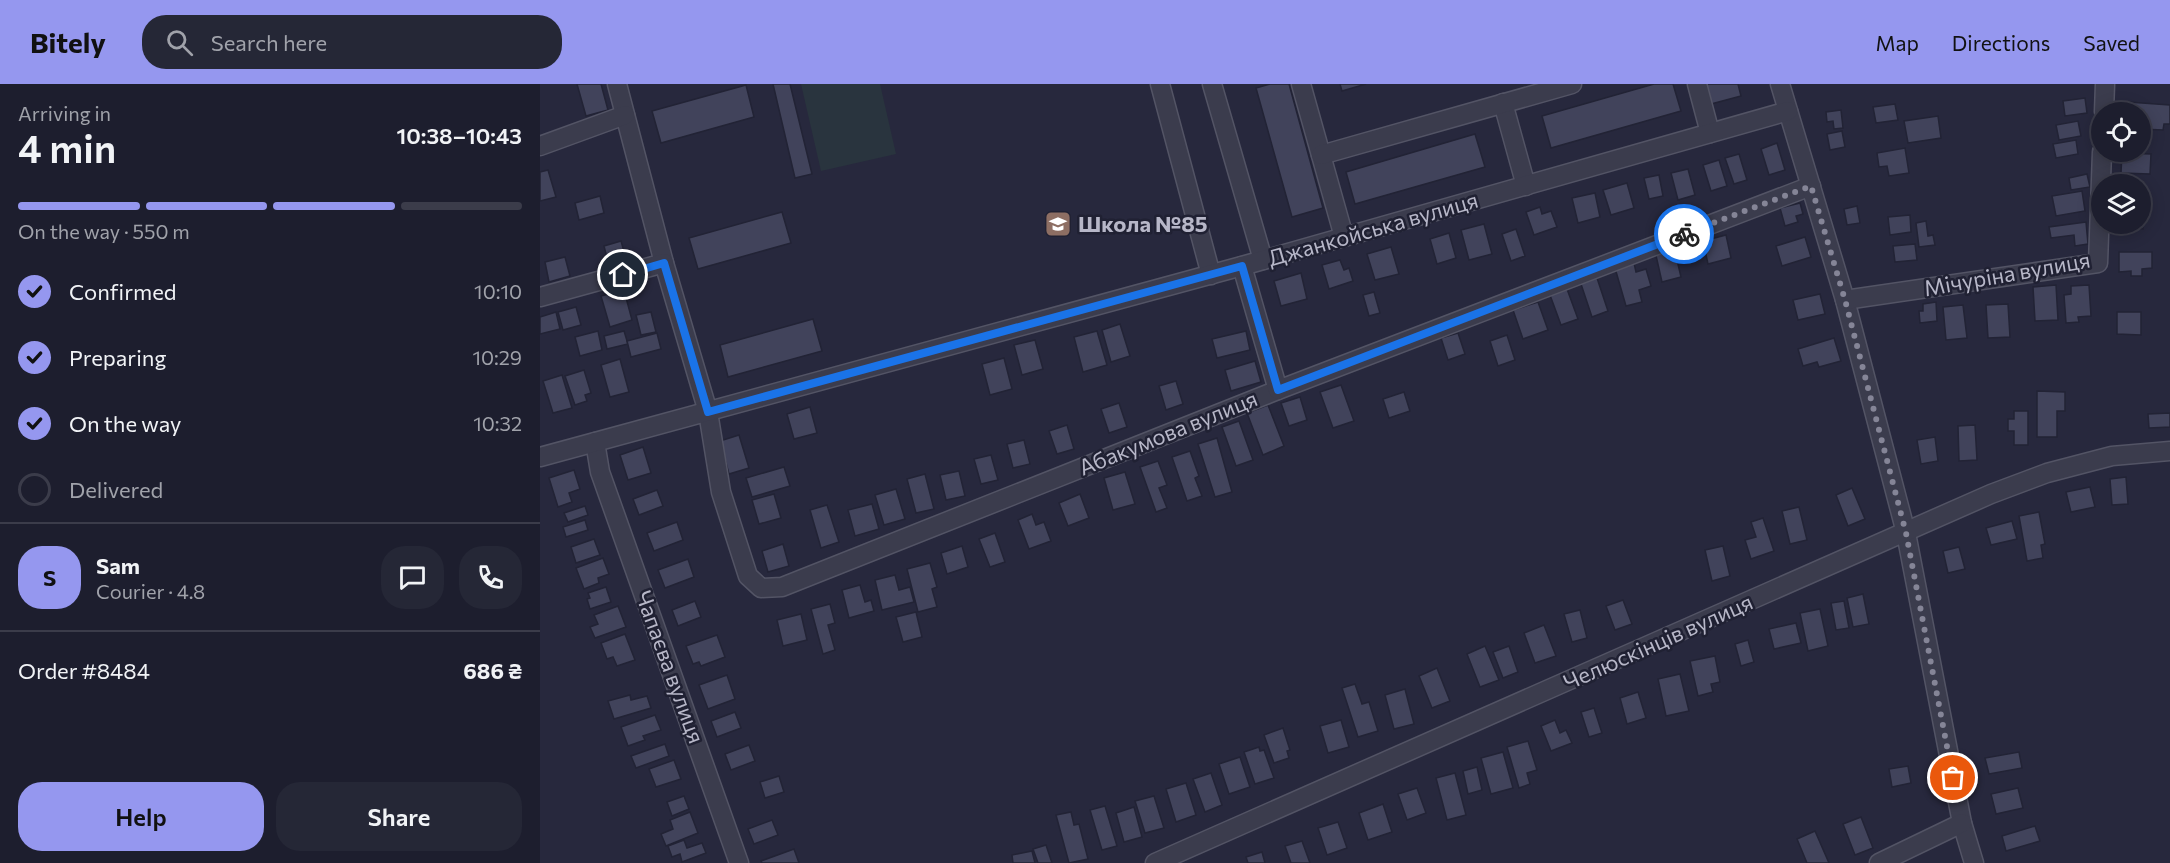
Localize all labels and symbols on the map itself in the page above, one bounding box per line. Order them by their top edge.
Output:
street label: Джанкойська вулиця [1265,186,1481,271]
courier [1654,204,1714,264]
school or university icon: Школа №85 [1043,209,1073,239]
place label: Школа №85 [1078,210,1208,237]
street label: Мічуріна вулиця [1922,246,2092,301]
pin [597,249,648,300]
street label: Абакумова вулиця [1074,384,1261,481]
street label: Чапаєва вулиця [630,587,711,747]
street label: Челюскінців вулиця [1559,588,1757,695]
pin [1927,752,1978,803]

